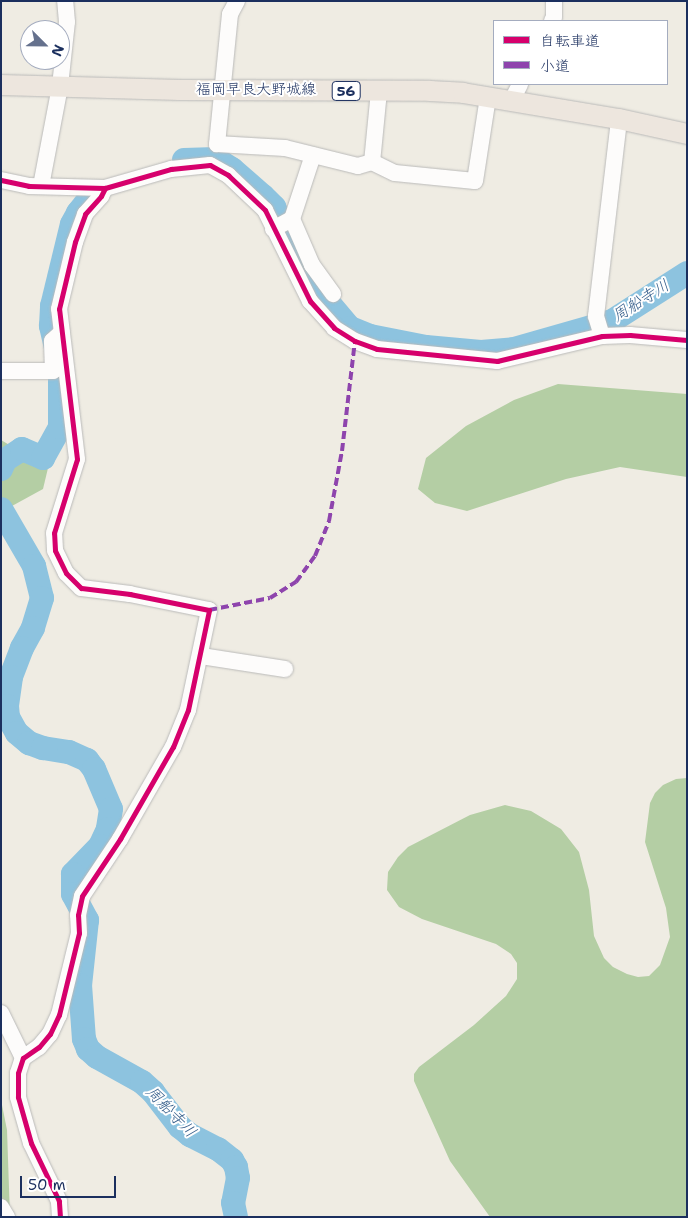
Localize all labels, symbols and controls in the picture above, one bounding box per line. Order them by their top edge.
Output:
north arrow [20,20,70,70]
legend [493,20,668,85]
text: 自転車道 [540,31,600,51]
text: N [47,42,68,59]
text: 小道 [540,56,570,76]
road number: 56 [331,80,361,102]
street label: 福岡早良大野城線 [196,81,316,99]
water label: 周船寺川 [609,276,673,326]
water label: 周船寺川 [142,1082,200,1142]
scale bar [22,1166,119,1198]
text: 50 m [28,1175,66,1195]

